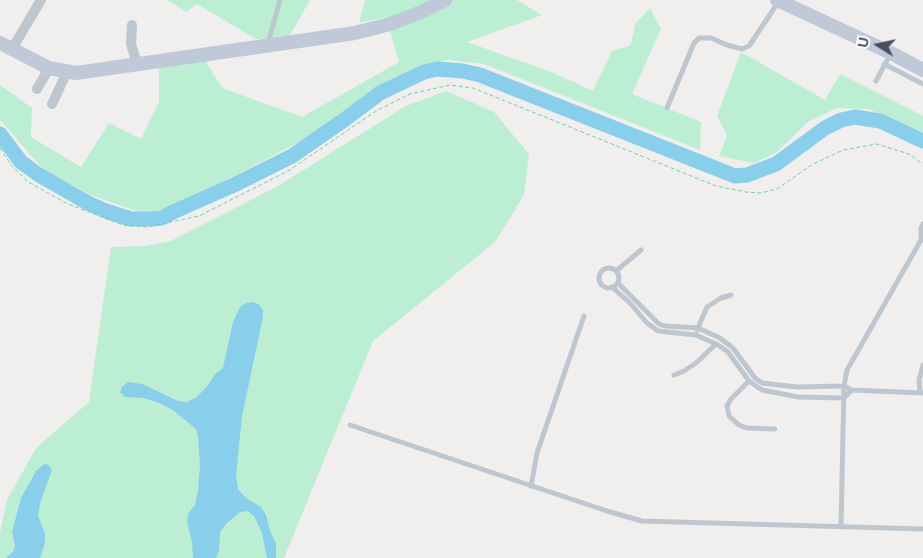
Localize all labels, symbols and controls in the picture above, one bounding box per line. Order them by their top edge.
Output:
north arrow [853,20,903,70]
text: U [854,36,872,49]

